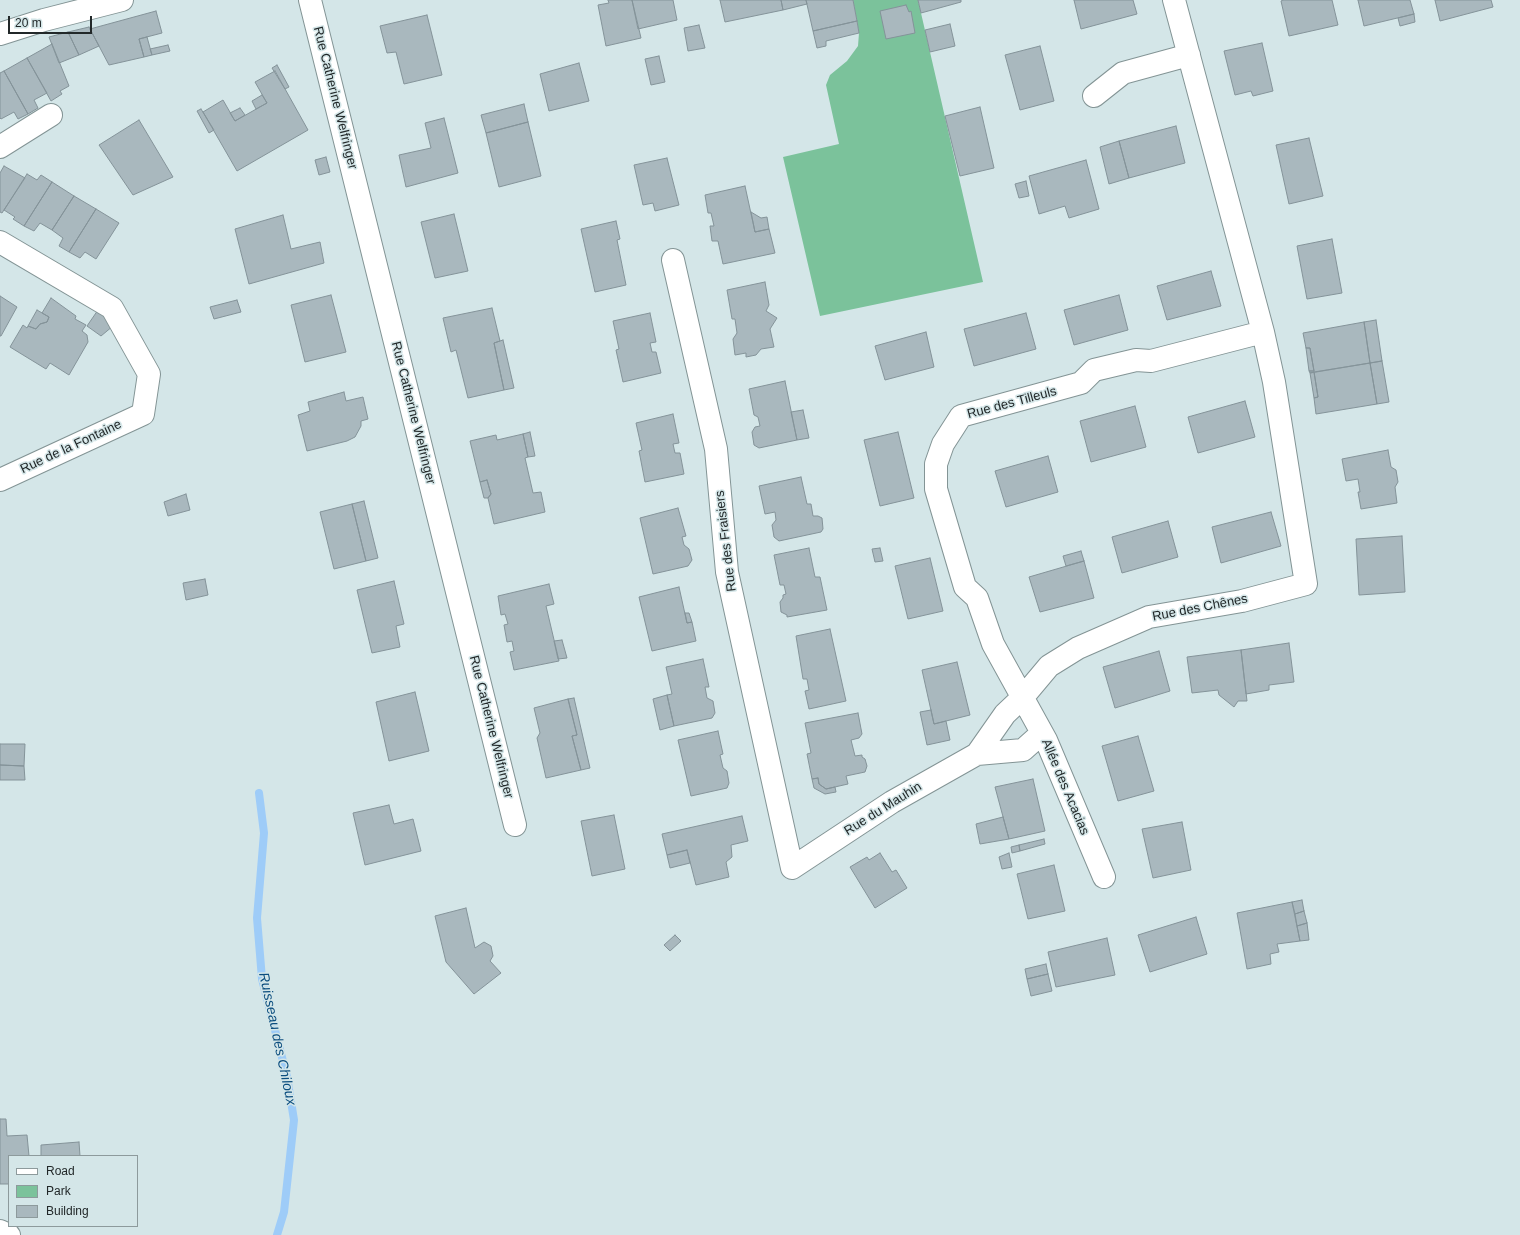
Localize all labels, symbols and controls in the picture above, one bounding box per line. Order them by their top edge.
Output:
scale bar [10,8,94,34]
text: 20 m [15,16,42,30]
street label: Rue Catherine Welfringer [310,25,360,171]
street label: Rue Catherine Welfringer [388,340,438,486]
street label: Rue des Tilleuls [966,384,1058,422]
street label: Rue de la Fontaine [18,417,124,477]
street label: Rue des Fraisiers [712,489,740,593]
street label: Rue des Chênes [1151,591,1249,625]
street label: Rue Catherine Welfringer [466,654,516,800]
street label: Allée des Acacias [1038,737,1092,837]
street label: Rue du Mauhin [841,779,925,839]
water label: Ruisseau des Chiloux [255,971,299,1107]
legend [8,1155,138,1227]
text: Road [46,1164,75,1178]
text: Park [46,1184,71,1198]
text: Building [46,1204,89,1218]

